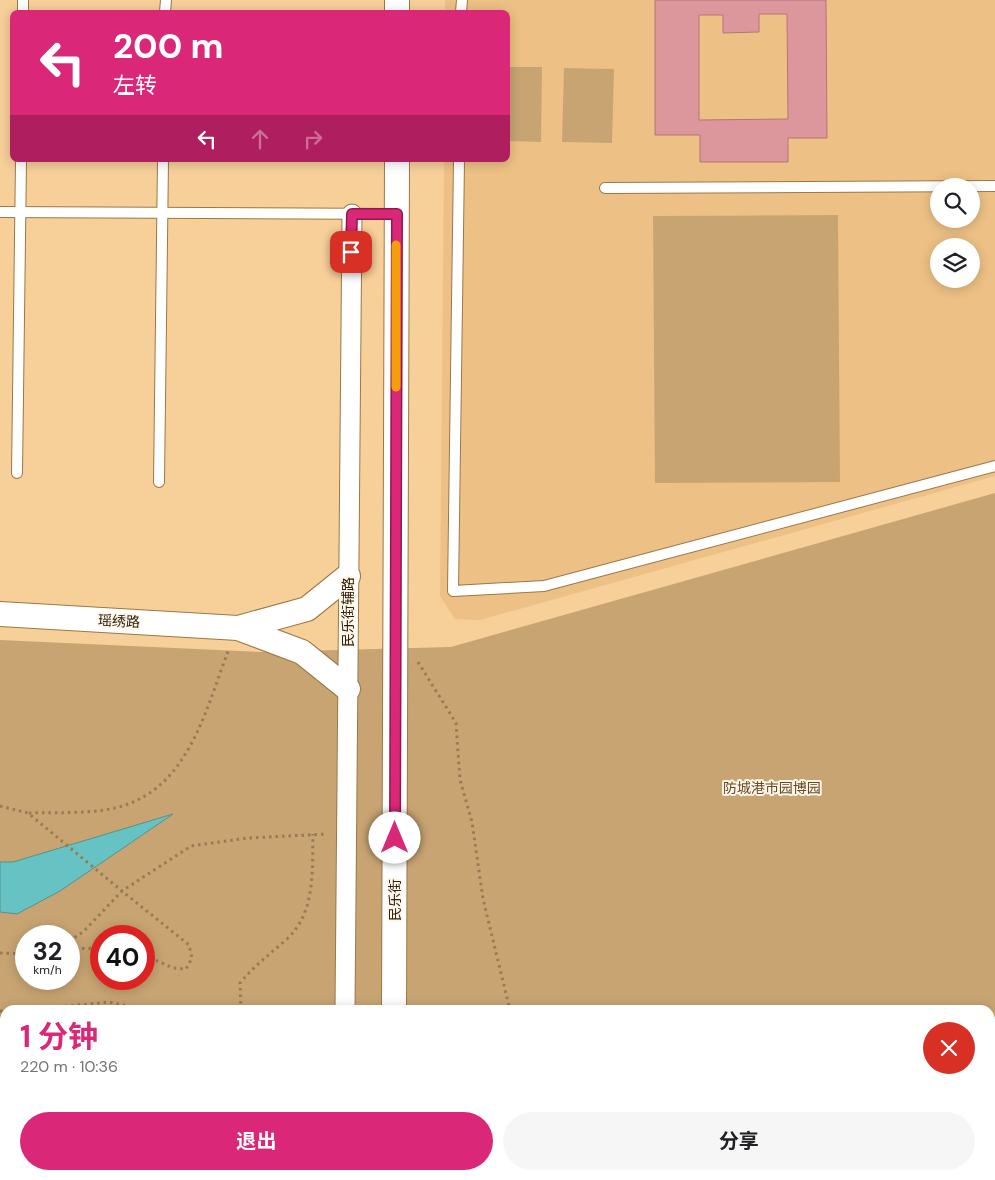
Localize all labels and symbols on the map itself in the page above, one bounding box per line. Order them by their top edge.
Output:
pin [330,231,372,273]
street label: 民乐街辅路 [339,577,357,647]
street label: 瑶绣路 [98,611,140,631]
park label: 防城港市园博园 [723,779,821,797]
position arrow [368,811,420,863]
street label: 民乐街 [386,879,404,921]
speed limit sign: 40 [90,925,155,990]

